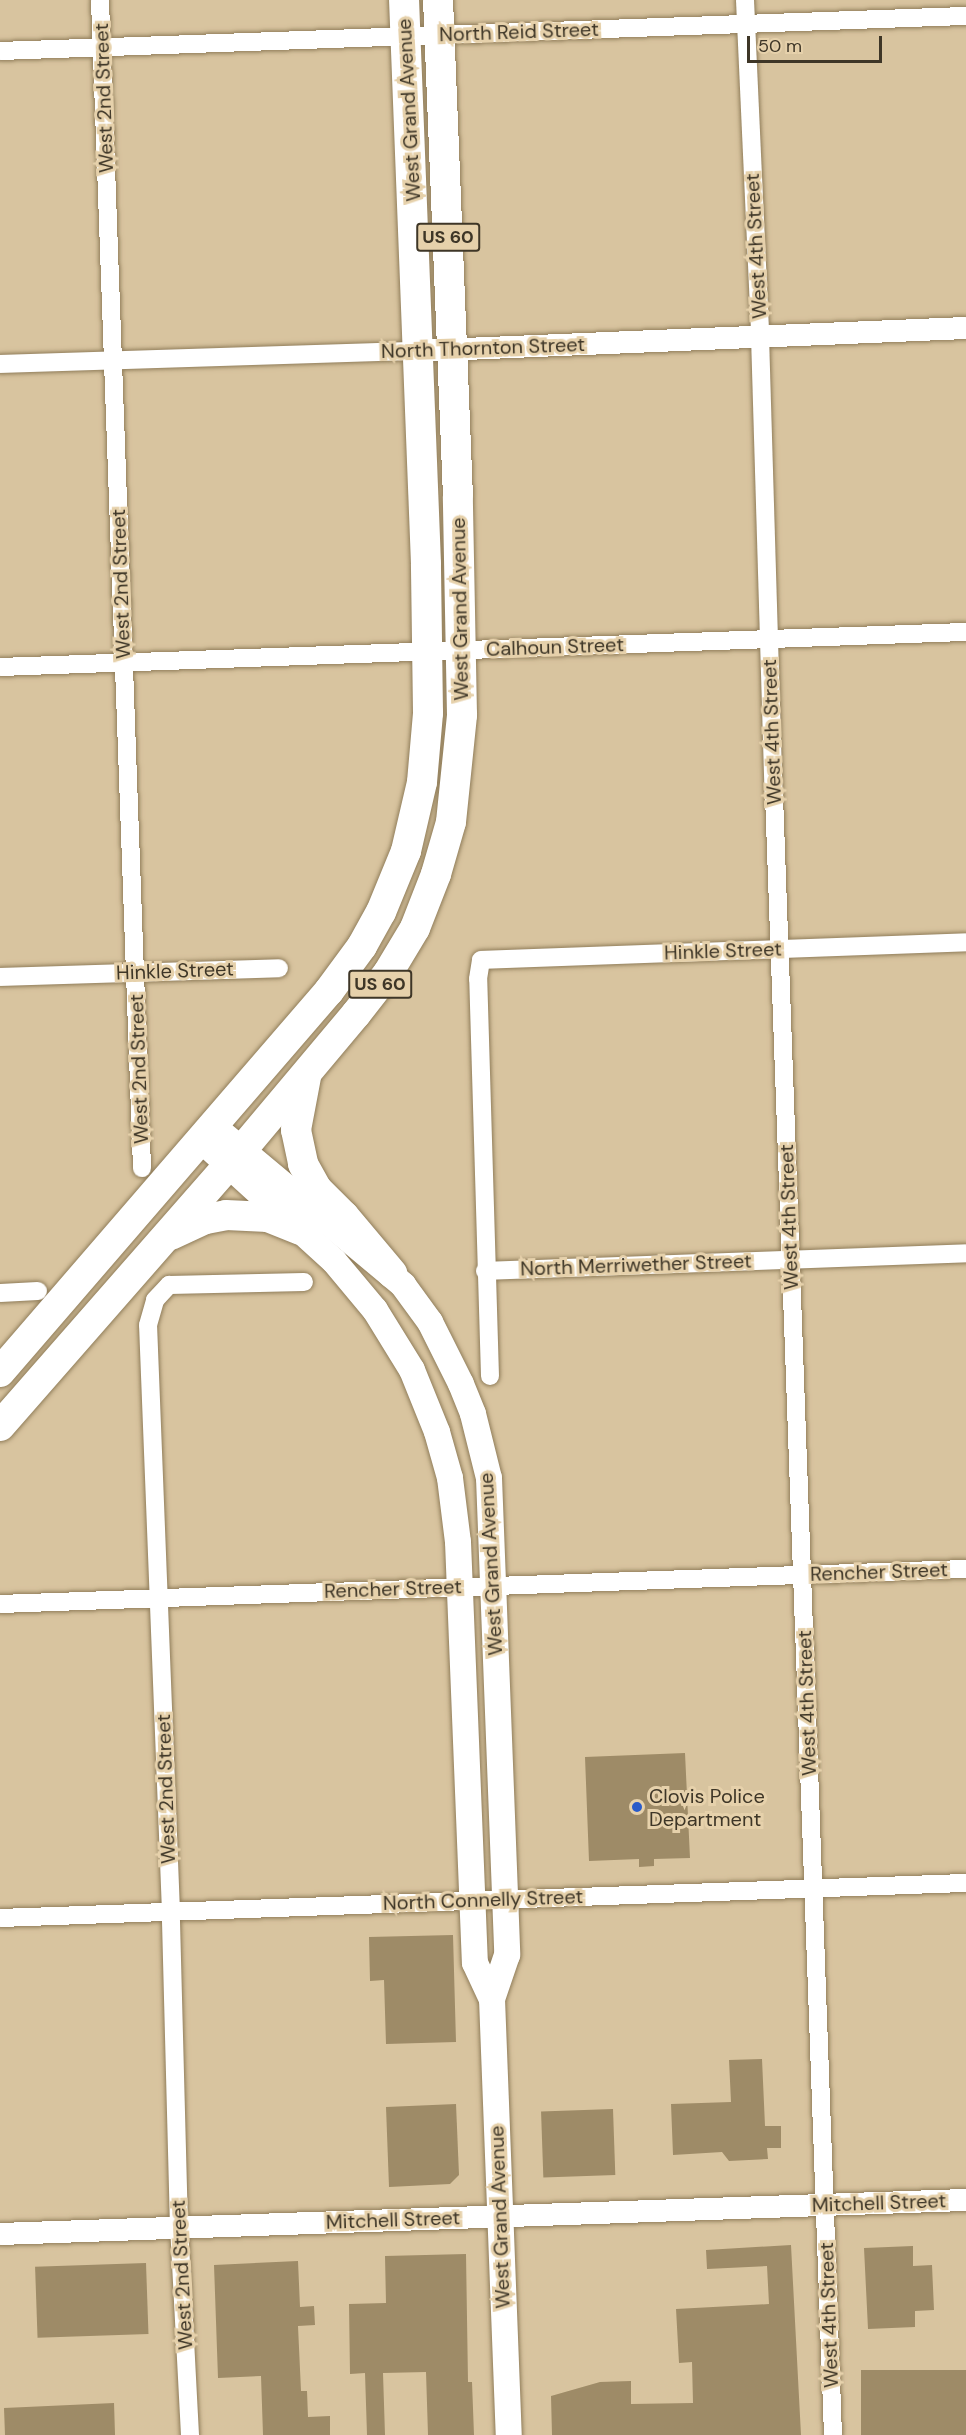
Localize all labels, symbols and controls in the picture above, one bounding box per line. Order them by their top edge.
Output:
street label: North Reid Street [439,17,599,47]
street label: West Grand Avenue [392,18,426,202]
street label: West 2nd Street [89,23,119,173]
scale bar [750,24,885,62]
text: 50 m [758,34,802,58]
street label: West 4th Street [740,173,772,319]
road number: US 60 [415,222,481,252]
street label: North Thornton Street [381,332,585,364]
street label: West 2nd Street [106,509,136,659]
street label: West Grand Avenue [446,517,474,701]
street label: Calhoun Street [486,633,624,661]
street label: West 4th Street [757,659,787,805]
street label: Hinkle Street [664,937,782,965]
street label: Hinkle Street [116,957,234,985]
road number: US 60 [347,969,413,999]
street label: West 2nd Street [124,994,154,1144]
street label: West 4th Street [774,1144,804,1290]
street label: North Merriwether Street [520,1249,752,1281]
street label: West Grand Avenue [474,1472,508,1656]
street label: Rencher Street [810,1558,948,1586]
street label: Rencher Street [324,1575,462,1603]
street label: West 4th Street [792,1630,822,1776]
street label: West 2nd Street [151,1714,181,1864]
place label: Clovis Police Department [649,1784,765,1831]
marker: Clovis Police Department [630,1800,644,1814]
street label: North Connelly Street [382,1885,584,1915]
street label: West Grand Avenue [485,2125,515,2309]
street label: Mitchell Street [811,2189,947,2217]
street label: West 2nd Street [166,2199,198,2351]
street label: Mitchell Street [325,2206,461,2234]
street label: West 4th Street [814,2242,844,2388]

